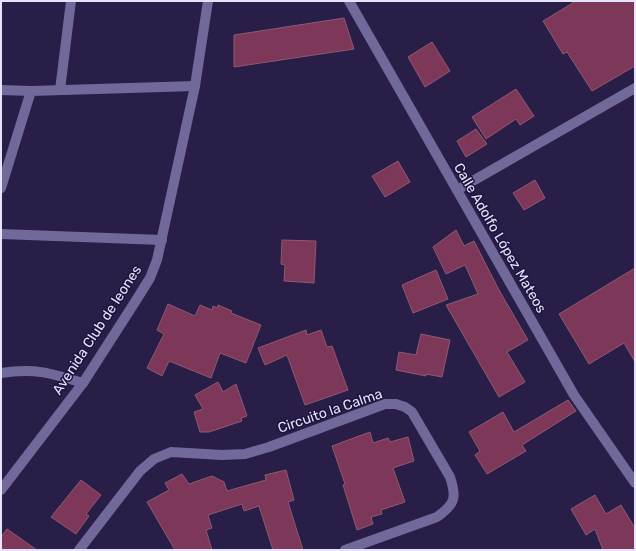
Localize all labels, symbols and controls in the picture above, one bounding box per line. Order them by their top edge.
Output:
street label: Calle Adolfo López Mateos [450,160,550,316]
street label: Avenida Club de leones [49,262,145,398]
street label: Circuito la Calma [275,385,385,437]

